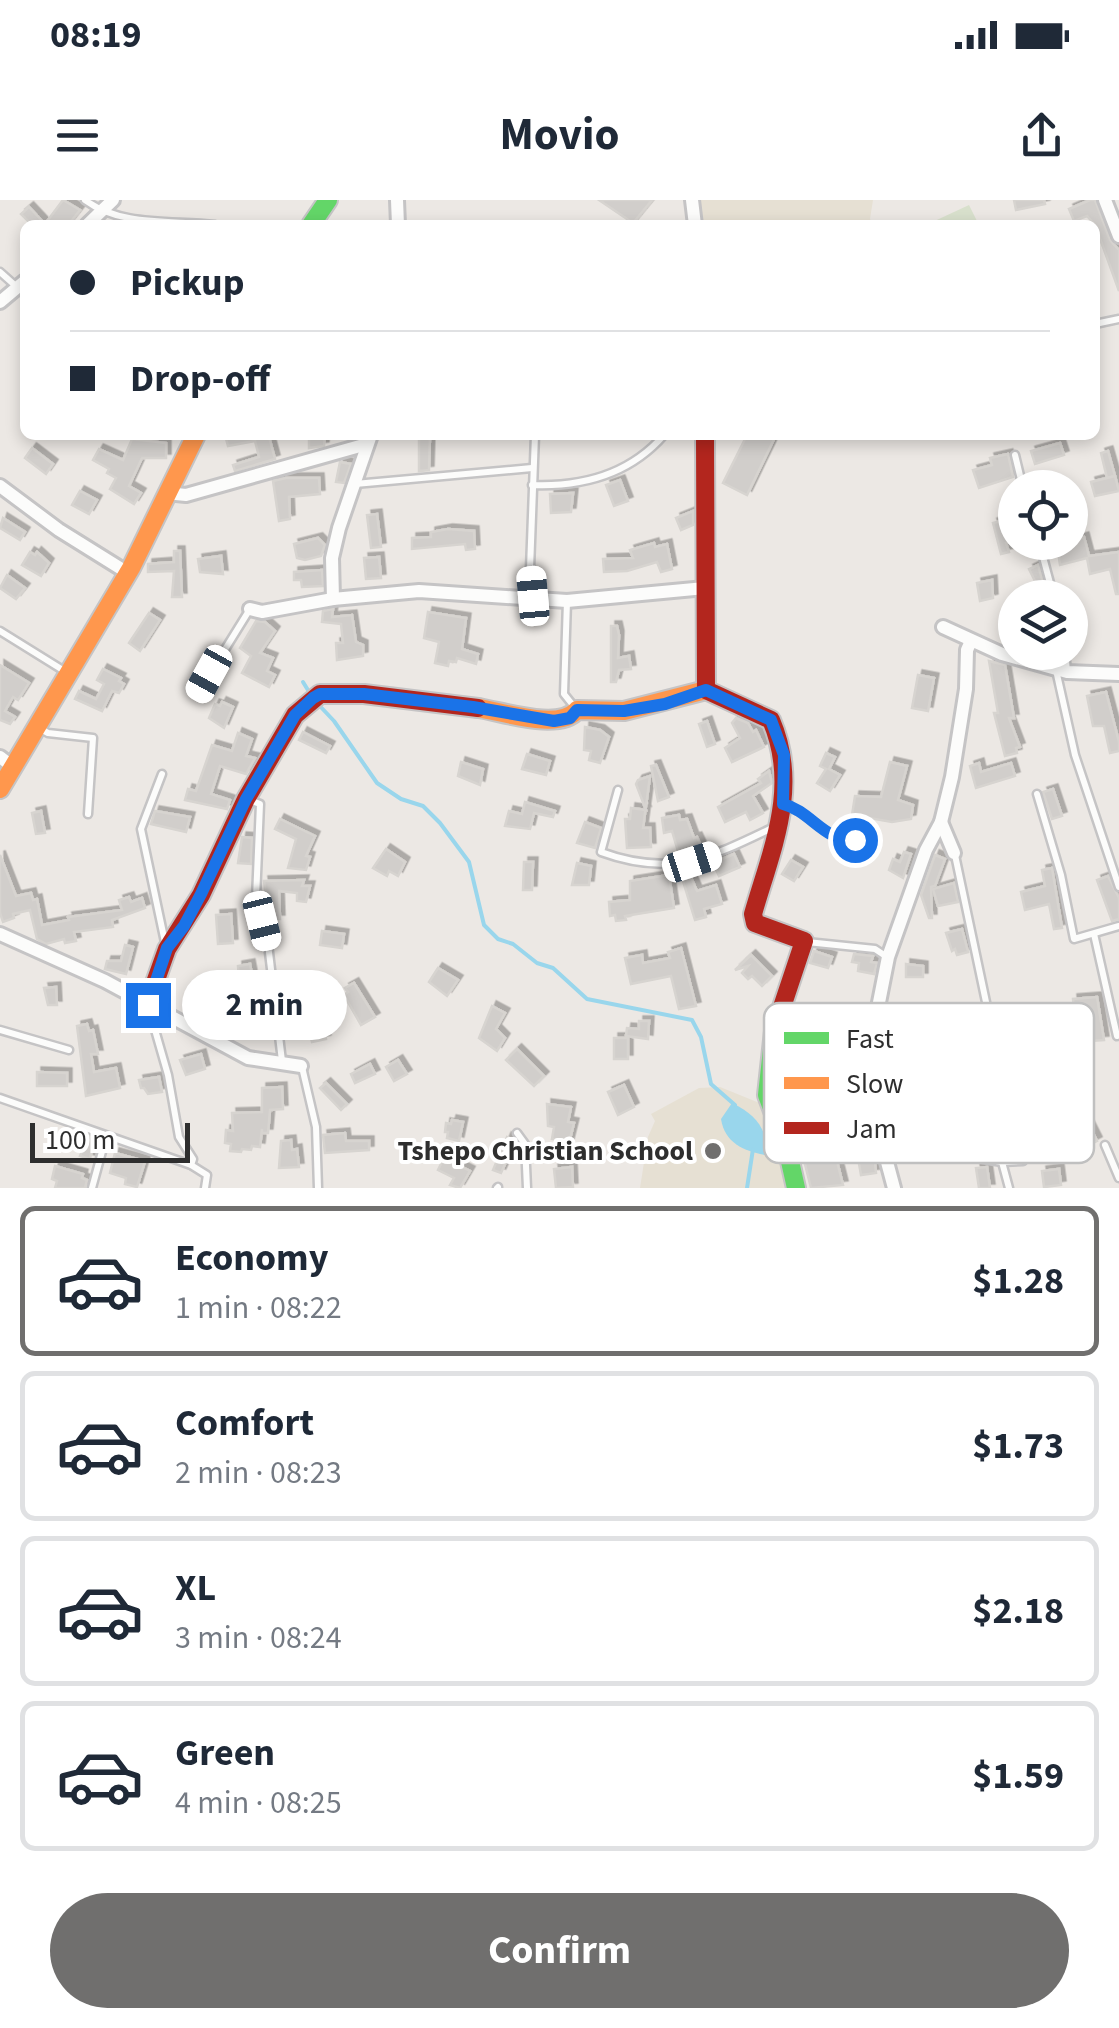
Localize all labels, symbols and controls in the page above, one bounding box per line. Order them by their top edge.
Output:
text: 08:19 [50,8,142,62]
text: Movio [500,103,619,167]
icon: menu [50,108,105,163]
icon: share [1014,108,1069,163]
text: Pickup [130,256,244,310]
text: Drop-off [130,352,270,406]
map controls [998,470,1088,670]
button: locate [998,470,1088,560]
car [515,565,551,627]
button: layers [998,580,1088,670]
car [181,640,237,708]
route start [833,818,878,863]
car [659,838,725,886]
car [240,888,284,954]
callout: 2 min [183,970,348,1040]
text: 2 min [226,982,303,1028]
route end [126,983,171,1028]
legend [764,1003,1094,1163]
text: Fast [846,1019,894,1059]
text: Slow [846,1064,903,1104]
text: Jam [846,1109,897,1149]
scale bar [30,1118,190,1163]
text: 100 m [45,1120,116,1160]
place label: Tshepo Christian School [397,1131,693,1171]
marker: Tshepo Christian School [702,1140,724,1162]
text: Economy [175,1231,328,1285]
icon: car [55,1236,145,1326]
text: $1.28 [972,1254,1064,1308]
text: 1 min · 08:22 [175,1285,342,1331]
text: Comfort [175,1396,314,1450]
icon: car [55,1401,145,1491]
text: $1.73 [972,1419,1064,1473]
text: 2 min · 08:23 [175,1450,342,1496]
text: XL [175,1561,216,1615]
icon: car [55,1566,145,1656]
text: $2.18 [972,1584,1064,1638]
text: 3 min · 08:24 [175,1615,342,1661]
text: Green [175,1726,275,1780]
icon: car [55,1731,145,1821]
text: $1.59 [972,1749,1064,1803]
text: 4 min · 08:25 [175,1780,342,1826]
button: Confirm [50,1893,1069,2008]

